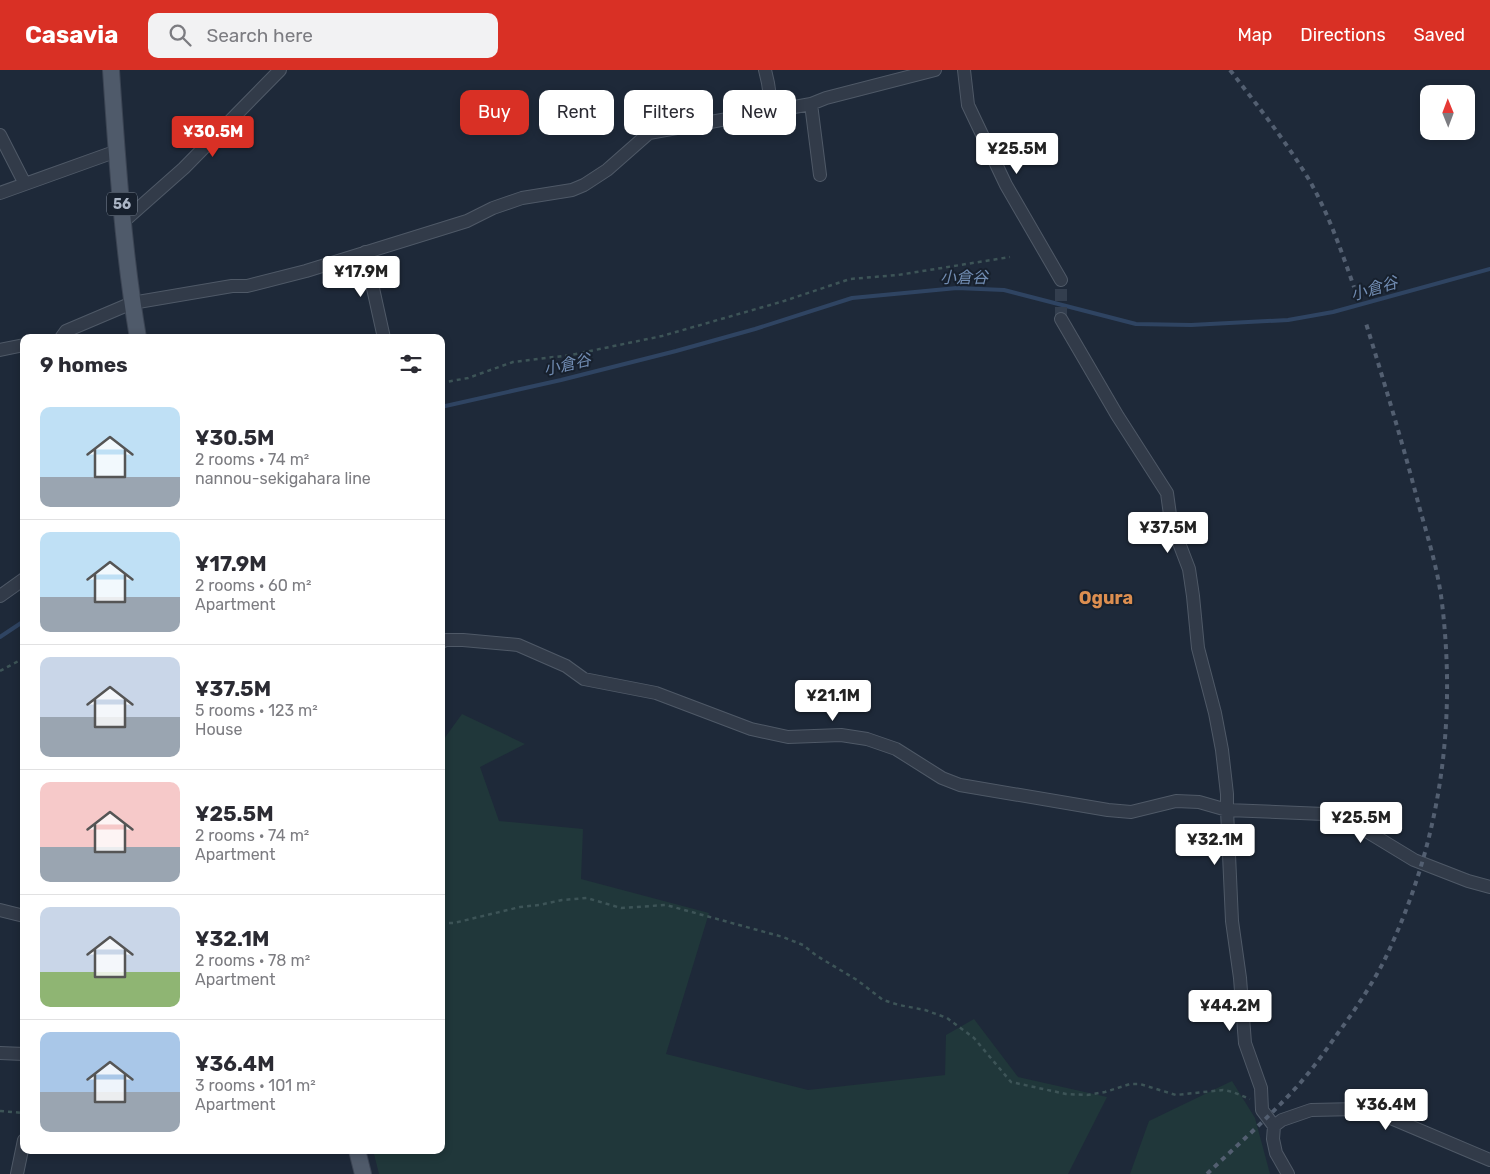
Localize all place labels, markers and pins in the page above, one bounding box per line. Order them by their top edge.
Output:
pin: ¥30.5M [172,116,254,158]
pin: ¥25.5M [976,132,1058,175]
pin: ¥17.9M [320,256,402,298]
pin: ¥37.5M [1127,512,1209,554]
pin: ¥21.1M [792,680,874,722]
pin: ¥25.5M [1320,802,1402,844]
pin: ¥32.1M [1174,824,1256,866]
pin: ¥44.2M [1189,990,1271,1032]
pin: ¥36.4M [1345,1088,1427,1131]

